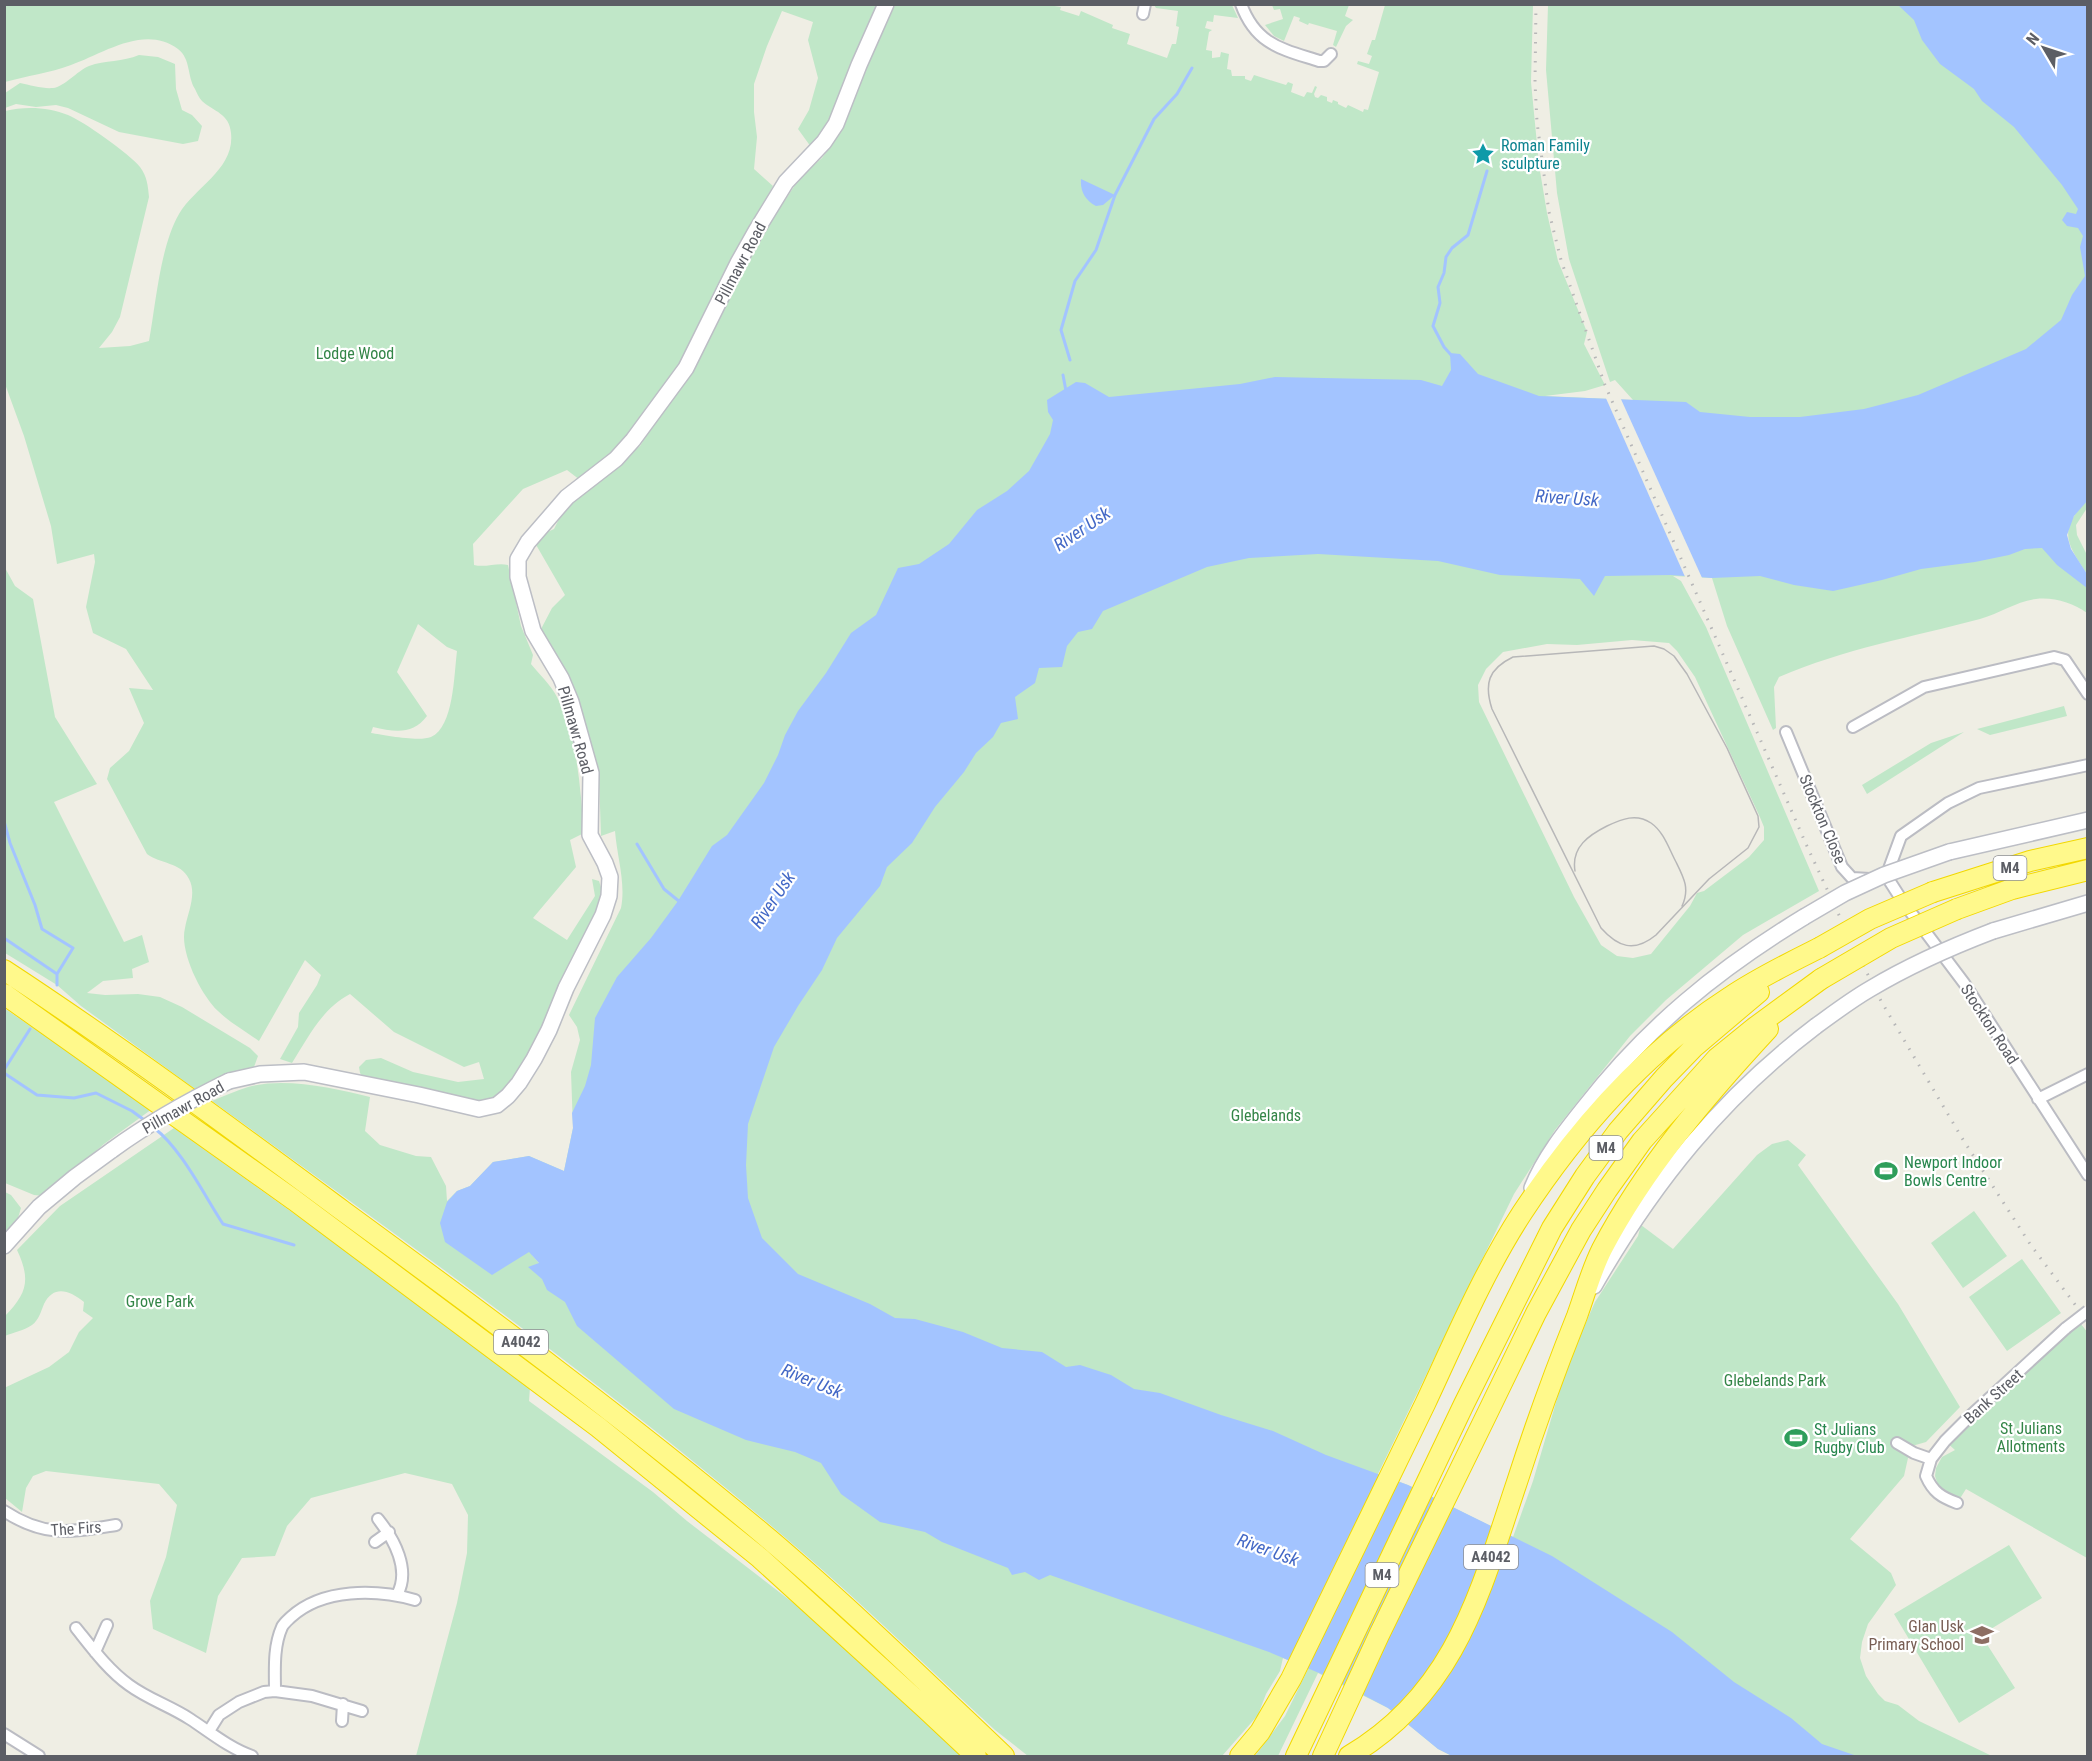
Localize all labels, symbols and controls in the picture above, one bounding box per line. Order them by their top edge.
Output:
north arrow [2014,18,2074,78]
text: N [2022,29,2043,49]
place label: Roman Family sculpture [1501,136,1590,173]
place icon: Roman Family sculpture [1470,141,1496,167]
street label: Pillmawr Road [711,219,770,308]
park label: Lodge Wood [316,344,394,363]
water label: River Usk [1534,485,1601,510]
water label: River Usk [1049,501,1115,555]
street label: Pillmawr Road [554,684,597,776]
street label: Stockton Close [1795,772,1850,867]
road number: M4 [1994,856,2026,880]
water label: River Usk [746,866,800,932]
street label: Stockton Road [1957,981,2023,1068]
street label: Pillmawr Road [139,1077,227,1138]
park label: Glebelands [1231,1106,1301,1125]
road number: M4 [1590,1136,1622,1160]
place label: Newport Indoor Bowls Centre [1904,1153,2002,1190]
sports icon: Newport Indoor Bowls Centre [1873,1158,1899,1184]
park label: Grove Park [126,1292,195,1311]
road number: A4042 [494,1330,548,1354]
water label: River Usk [779,1359,847,1403]
street label: Bank Street [1960,1365,2027,1428]
park label: Glebelands Park [1724,1371,1827,1390]
park label: St Julians Allotments [1997,1419,2065,1456]
place label: St Julians Rugby Club [1814,1420,1885,1457]
sports icon: St Julians Rugby Club [1783,1425,1809,1451]
street label: The Firs [50,1517,102,1540]
water label: River Usk [1235,1529,1303,1571]
road number: A4042 [1464,1545,1518,1569]
road number: M4 [1366,1563,1398,1587]
place label: Glan Usk Primary School [1868,1617,1965,1654]
school or university icon: Glan Usk Primary School [1969,1622,1995,1648]

